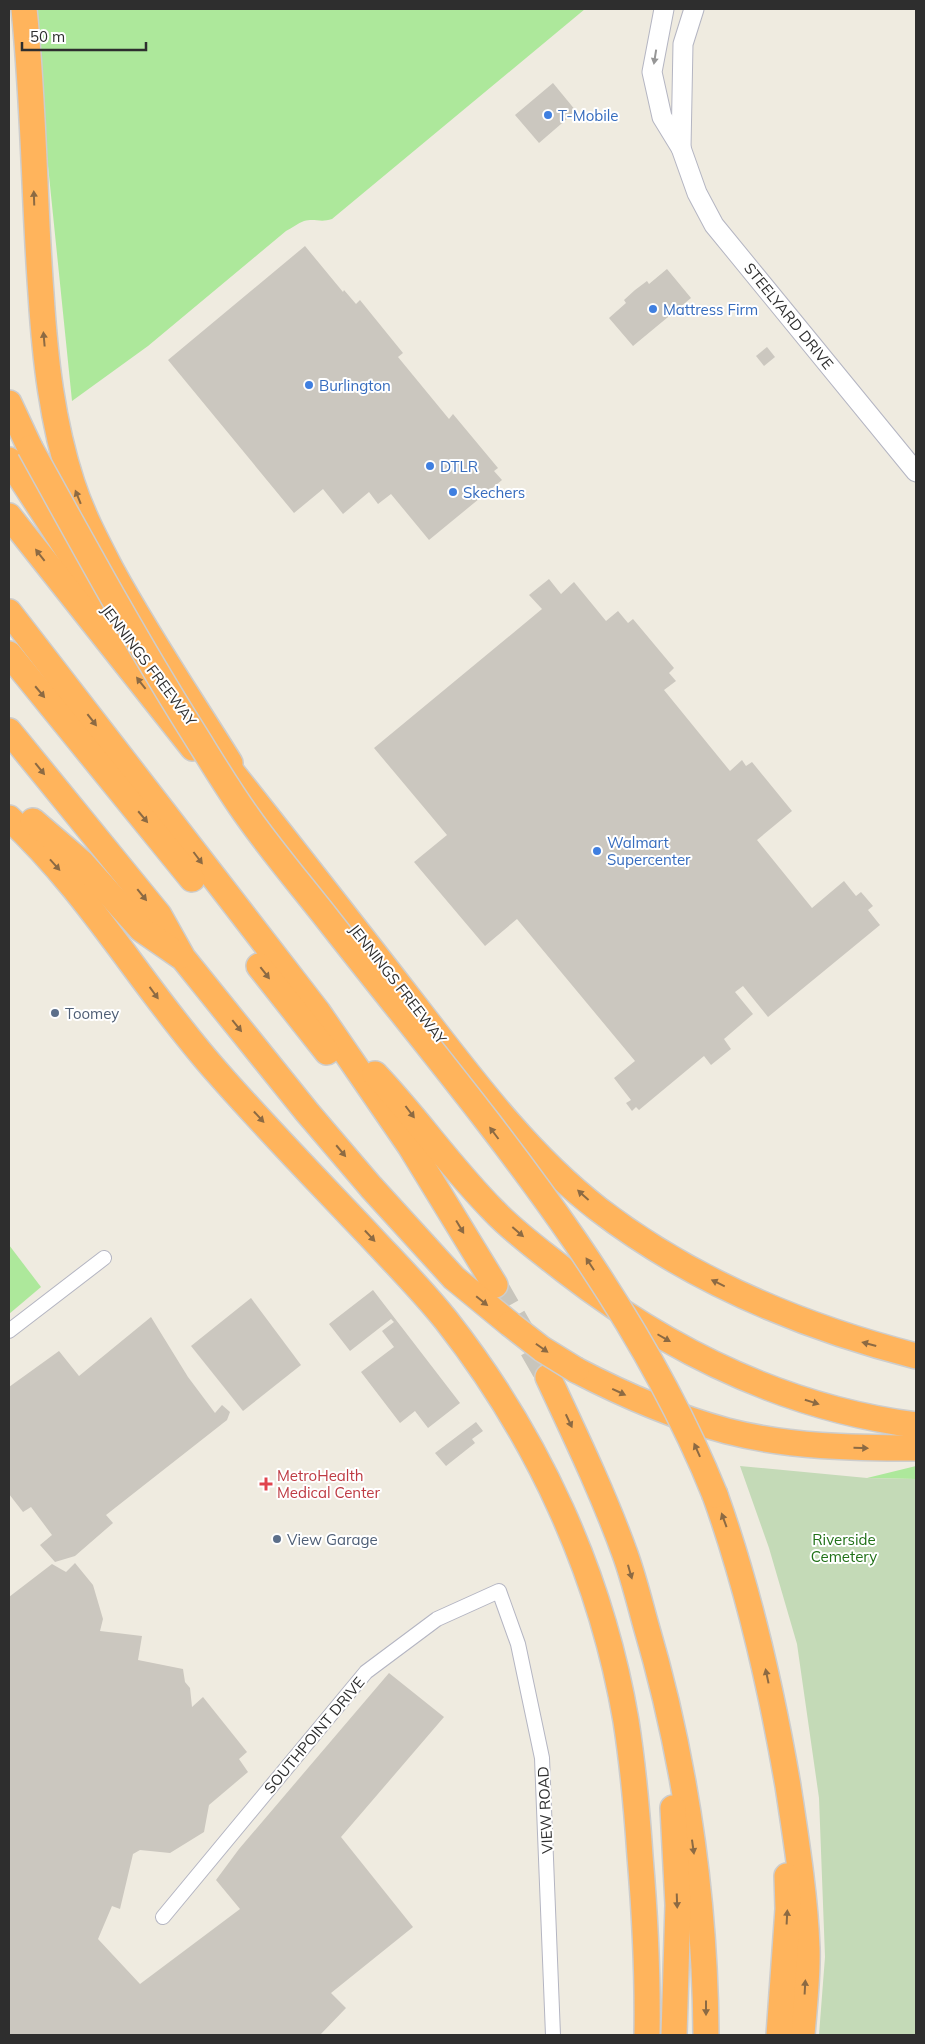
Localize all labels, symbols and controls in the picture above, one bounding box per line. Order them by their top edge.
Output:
scale bar [22,20,146,52]
text: 50 m [30,27,65,46]
one-way arrow [650,49,658,65]
place label: T-Mobile [558,106,619,125]
marker: T-Mobile [542,109,554,121]
one-way arrow [30,190,38,206]
street label: STEELYARD DRIVE [740,259,838,373]
place label: Mattress Firm [663,300,758,319]
marker: Mattress Firm [647,303,659,315]
one-way arrow [40,331,48,347]
place label: Burlington [319,376,391,395]
marker: Burlington [303,379,315,391]
place label: DTLR [440,457,478,476]
marker: DTLR [424,460,436,472]
place label: Skechers [463,483,525,502]
marker: Skechers [447,486,459,498]
one-way arrow [73,490,81,505]
one-way arrow [34,549,45,562]
street label: JENNINGS FREEWAY [97,601,201,730]
one-way arrow [135,676,146,689]
one-way arrow [34,685,45,698]
one-way arrow [87,713,97,727]
one-way arrow [34,762,45,775]
one-way arrow [138,810,149,823]
place label: Walmart Supercenter [607,833,691,869]
marker: Walmart Supercenter [591,845,603,857]
one-way arrow [192,851,203,864]
one-way arrow [50,858,61,871]
one-way arrow [137,888,148,901]
street label: JENNINGS FREEWAY [345,920,451,1048]
one-way arrow [259,966,270,979]
one-way arrow [149,986,160,999]
place label: Toomey [65,1004,119,1023]
marker: Toomey [49,1007,61,1019]
one-way arrow [232,1019,243,1032]
one-way arrow [404,1105,415,1118]
one-way arrow [253,1111,265,1123]
one-way arrow [489,1127,500,1140]
one-way arrow [335,1145,346,1158]
one-way arrow [577,1189,589,1201]
one-way arrow [456,1221,465,1234]
one-way arrow [511,1227,524,1238]
one-way arrow [364,1230,376,1242]
one-way arrow [585,1257,594,1271]
one-way arrow [711,1279,726,1288]
one-way arrow [475,1295,488,1306]
one-way arrow [657,1333,670,1342]
one-way arrow [862,1339,877,1347]
one-way arrow [535,1343,549,1353]
one-way arrow [612,1388,627,1396]
one-way arrow [805,1399,820,1407]
one-way arrow [565,1414,573,1428]
one-way arrow [692,1443,700,1457]
one-way arrow [853,1444,869,1452]
place label: MetroHealth Medical Center [277,1466,380,1502]
marker: MetroHealth Medical Center [259,1477,273,1491]
one-way arrow [720,1512,727,1527]
place label: View Garage [287,1530,378,1549]
park label: Riverside Cemetery [811,1530,877,1566]
marker: View Garage [271,1533,283,1545]
one-way arrow [627,1564,635,1579]
one-way arrow [763,1668,771,1684]
street label: SOUTHPOINT DRIVE [260,1673,368,1797]
street label: VIEW ROAD [533,1766,557,1854]
one-way arrow [690,1839,698,1855]
one-way arrow [673,1894,681,1910]
one-way arrow [783,1909,791,1925]
one-way arrow [802,1978,810,1994]
one-way arrow [702,2001,710,2017]

